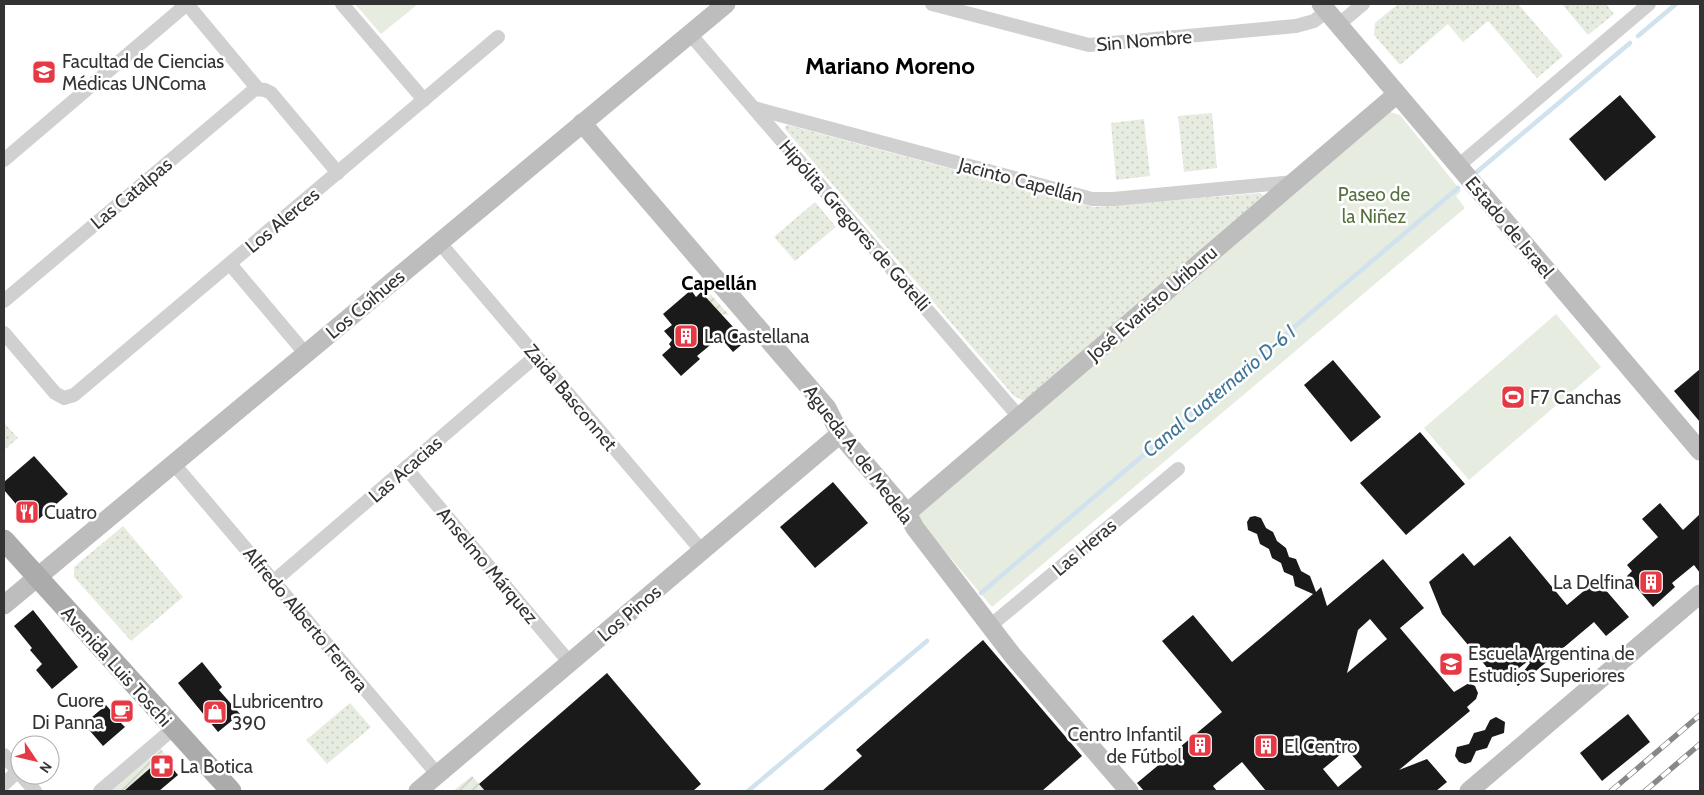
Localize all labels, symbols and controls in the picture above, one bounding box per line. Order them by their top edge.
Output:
street label: Sin Nombre [1095,25,1193,56]
place label: Facultad de Ciencias Médicas UNComa [62,50,224,95]
district label: Mariano Moreno [805,51,975,80]
school or university icon: Facultad de Ciencias Médicas UNComa [31,59,57,85]
street label: Hipólita Gregores de Gotelli [774,135,935,315]
street label: Las Catalpas [86,153,177,234]
street label: Jacinto Capellán [955,153,1086,208]
street label: Estado de Israel [1461,172,1559,283]
street label: Los Alerces [241,183,324,258]
park label: Paseo de la Niñez [1338,183,1410,228]
street label: José Evaristo Uriburu [1082,241,1222,367]
street label: Los Coíhues [321,265,409,344]
district label: Capellán [681,271,757,295]
water label: Canal Cuaternario D-6 I [1138,320,1300,462]
building icon: La Castellana [673,323,699,349]
place label: La Castellana [704,325,810,348]
street label: Zaida Basconnet [519,339,622,456]
street label: Agueda A. de Medela [799,380,918,528]
sports icon: F7 Canchas [1500,384,1526,410]
place label: F7 Canchas [1530,386,1621,409]
street label: Las Acacias [364,431,447,507]
restaurant icon: Cuatro [14,499,40,525]
place label: Cuatro [44,501,97,524]
street label: Anselmo Márquez [432,502,543,628]
street label: Las Heras [1048,514,1121,581]
street label: Alfredo Alberto Ferrera [238,542,373,696]
building icon: La Delfina [1638,569,1664,595]
place label: La Delfina [1553,571,1634,594]
street label: Los Pinos [593,580,666,647]
street label: Avenida Luis Toschi [57,601,177,731]
place label: Escuela Argentina de Estudios Superiores [1468,642,1635,687]
school or university icon: Escuela Argentina de Estudios Superiores [1438,651,1464,677]
place label: Cuore Di Panna [32,689,104,734]
place label: Lubricentro 390 [232,690,323,735]
cafe icon: Cuore Di Panna [109,698,135,724]
shop icon: Lubricentro 390 [202,699,228,725]
place label: Centro Infantil de Fútbol [1068,723,1183,768]
building icon: Centro Infantil de Fútbol [1187,732,1213,758]
building icon: El Centro [1253,733,1279,759]
north arrow [10,735,60,785]
place label: El Centro [1284,735,1358,758]
pharmacy icon: La Botica [149,753,175,779]
place label: La Botica [180,755,253,778]
text: N [35,758,56,777]

